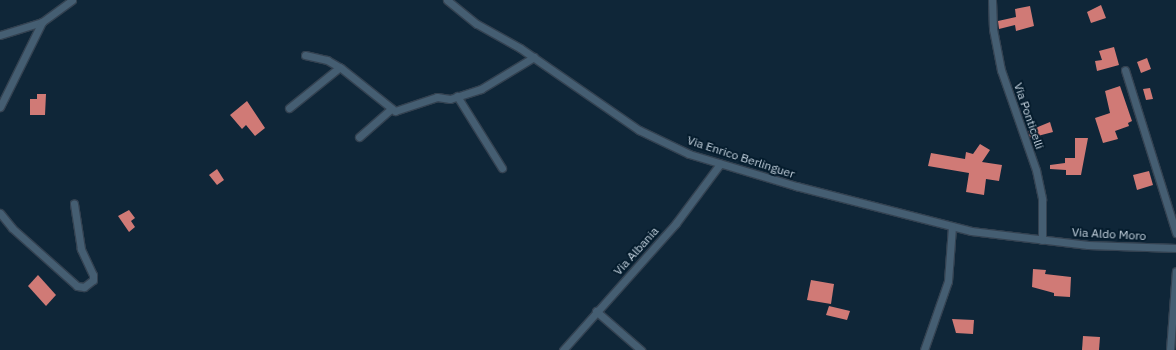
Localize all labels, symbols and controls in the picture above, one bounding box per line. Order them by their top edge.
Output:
street label: Via Ponticelli [1011,81,1047,151]
street label: Via Enrico Berlinguer [685,133,797,181]
street label: Via Albania [611,224,661,278]
street label: Via Aldo Moro [1071,225,1147,243]

